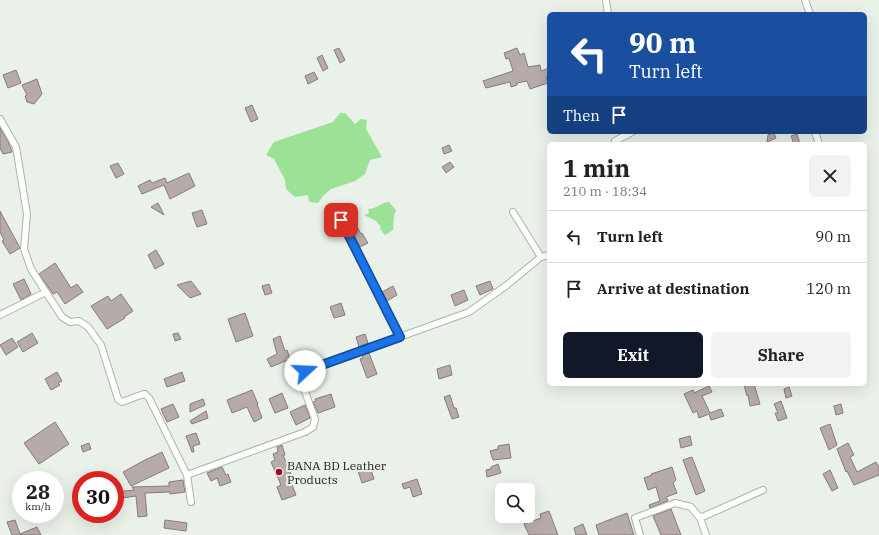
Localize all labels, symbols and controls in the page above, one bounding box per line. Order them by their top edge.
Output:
text: 90 m [629,24,696,61]
icon: left [563,28,615,80]
text: Turn left [629,60,703,83]
icon: arrive [608,104,630,126]
text: Then [563,106,600,125]
text: 1 min [563,152,630,184]
button: close [809,155,851,197]
text: 210 m · 18:34 [563,183,647,200]
pin [324,203,358,237]
icon: arrive [330,209,352,231]
icon: left [563,226,585,248]
text: Turn left [597,227,663,246]
text: 90 m [815,227,851,246]
icon: arrive [563,278,585,300]
text: Arrive at destination [597,279,749,298]
text: 120 m [806,279,851,298]
button: Exit [563,332,703,378]
button: Share [711,332,851,378]
position arrow [284,350,326,392]
place label: BANA BD Leather Products [287,458,387,487]
marker: BANA BD Leather Products [274,467,284,477]
speed limit sign: 30 [72,471,124,523]
text: 28 [26,478,50,505]
map controls [495,483,535,523]
button: search [495,483,535,523]
text: km/h [25,500,51,513]

